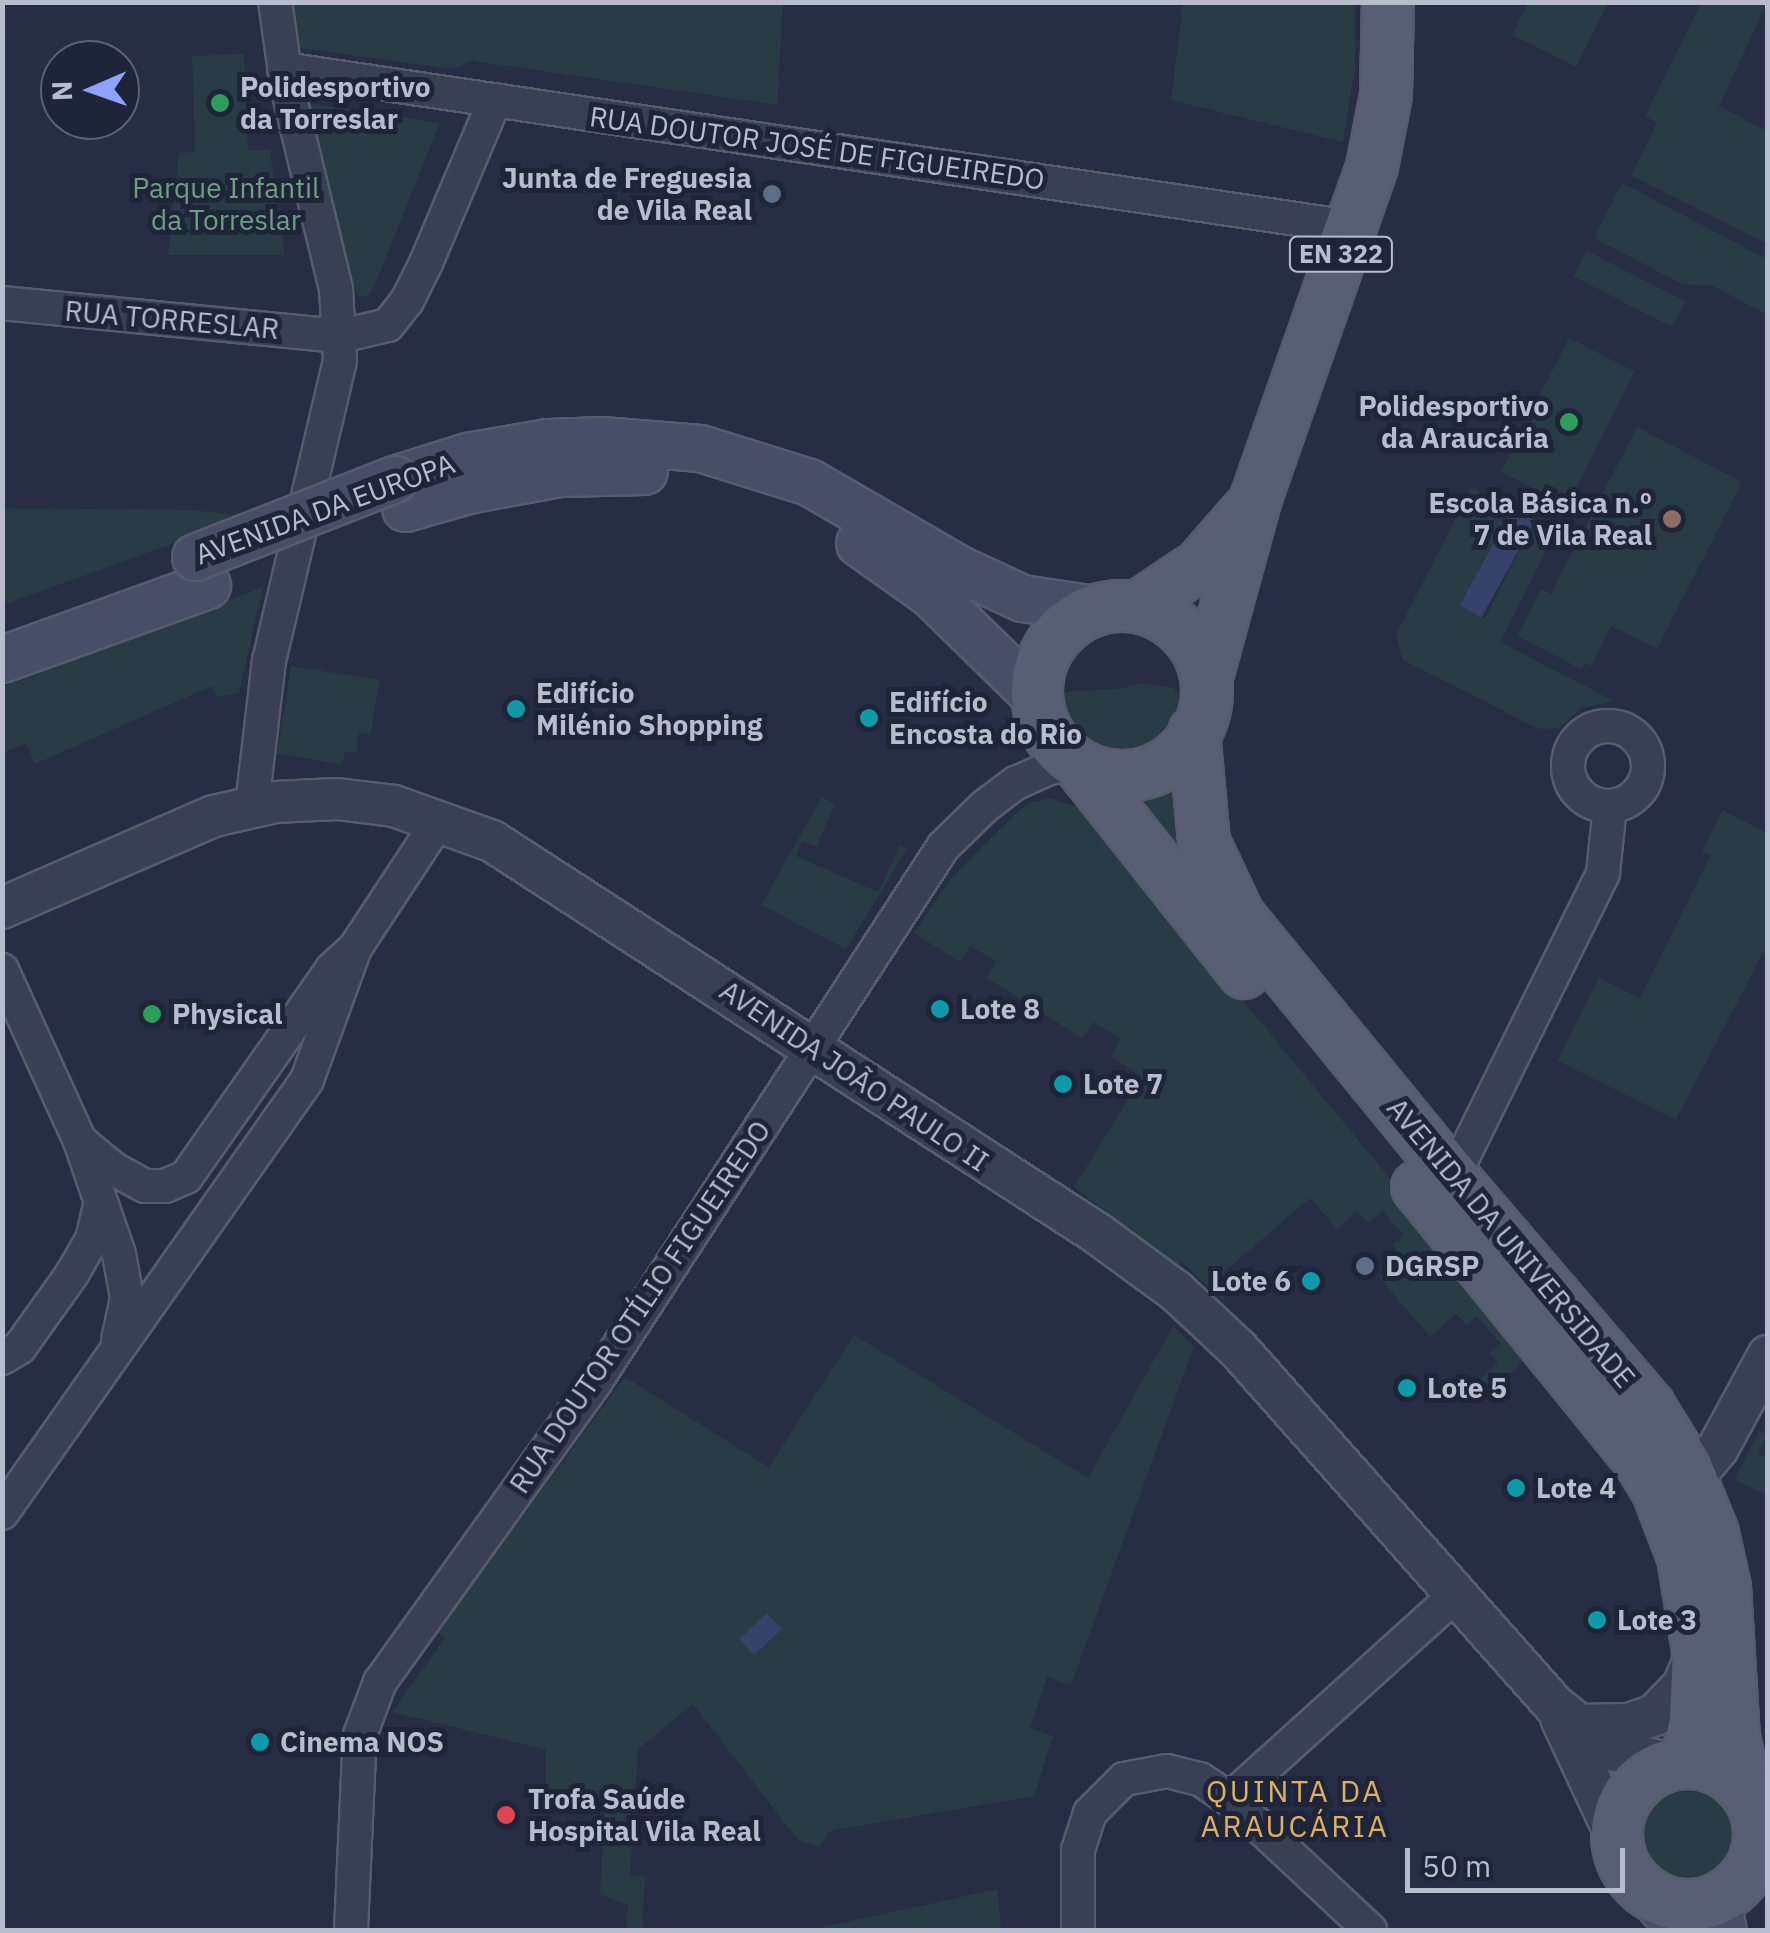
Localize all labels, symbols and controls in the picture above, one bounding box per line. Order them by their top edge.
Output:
north arrow [40,40,140,140]
place label: Polidesportivo da Torreslar [240,70,431,136]
text: N [43,80,80,102]
marker: Polidesportivo da Torreslar [209,92,231,114]
street label: RUA DOUTOR JOSÉ DE FIGUEIREDO [587,99,1047,197]
place label: Junta de Freguesia de Vila Real [502,161,752,227]
park label: Parque Infantil da Torreslar [132,171,320,237]
marker: Junta de Freguesia de Vila Real [761,183,783,205]
road number: EN 322 [1288,234,1394,274]
street label: RUA TORRESLAR [63,294,281,346]
place label: Polidesportivo da Araucária [1358,389,1549,455]
marker: Polidesportivo da Araucária [1558,411,1580,433]
street label: AVENIDA DA EUROPA [191,446,459,572]
place label: Escola Básica n.º 7 de Vila Real [1429,486,1652,552]
marker: Escola Básica n.º 7 de Vila Real [1661,508,1683,530]
place label: Edifício Milénio Shopping [536,676,762,742]
place label: Edifício Encosta do Rio [889,685,1082,751]
marker: Edifício Milénio Shopping [505,698,527,720]
marker: Edifício Encosta do Rio [858,707,880,729]
street label: AVENIDA JOÃO PAULO II [714,974,994,1178]
place label: Lote 8 [960,992,1040,1026]
place label: Physical [172,997,283,1031]
marker: Lote 8 [929,998,951,1020]
marker: Physical [141,1003,163,1025]
place label: Lote 7 [1083,1067,1163,1101]
marker: Lote 7 [1052,1073,1074,1095]
street label: AVENIDA DA UNIVERSIDADE [1380,1091,1642,1395]
street label: RUA DOUTOR OTÍLIO FIGUEIREDO [503,1114,777,1500]
place label: DGRSP [1385,1249,1479,1283]
marker: DGRSP [1354,1255,1376,1277]
place label: Lote 6 [1211,1264,1291,1298]
marker: Lote 6 [1300,1270,1322,1292]
place label: Lote 5 [1427,1371,1507,1405]
marker: Lote 5 [1396,1377,1418,1399]
place label: Lote 4 [1536,1471,1616,1505]
marker: Lote 4 [1505,1477,1527,1499]
place label: Lote 3 [1617,1603,1697,1637]
marker: Lote 3 [1586,1609,1608,1631]
place label: Cinema NOS [280,1725,444,1759]
marker: Cinema NOS [249,1731,271,1753]
district label: QUINTA DA ARAUCÁRIA [1201,1773,1389,1844]
place label: Trofa Saúde Hospital Vila Real [528,1782,761,1848]
marker: Trofa Saúde Hospital Vila Real [493,1802,519,1828]
scale bar [1410,1828,1630,1890]
text: 50 m [1422,1846,1491,1885]

